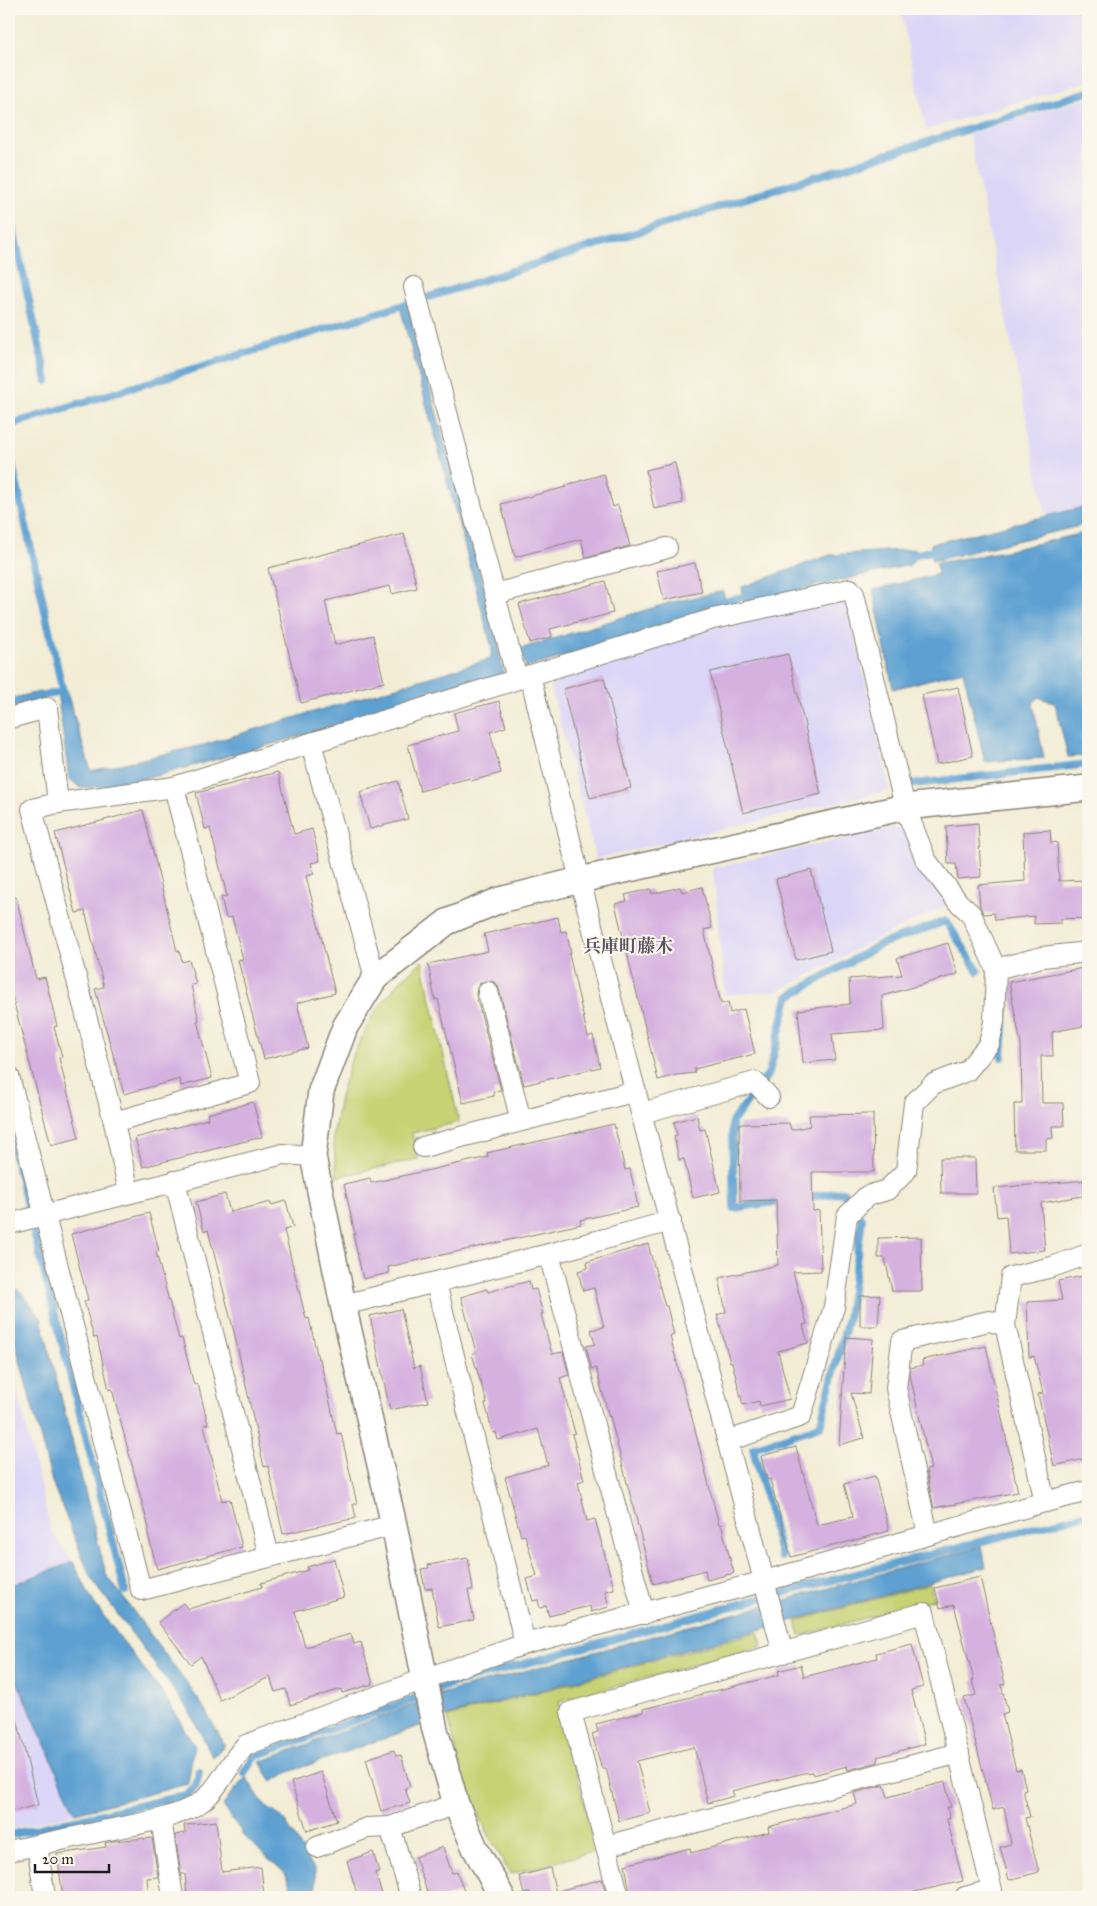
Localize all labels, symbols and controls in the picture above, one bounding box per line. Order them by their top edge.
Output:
district label: 兵庫町藤木 [583,935,673,957]
scale bar [35,1841,109,1873]
text: 20 m [42,1850,74,1868]

